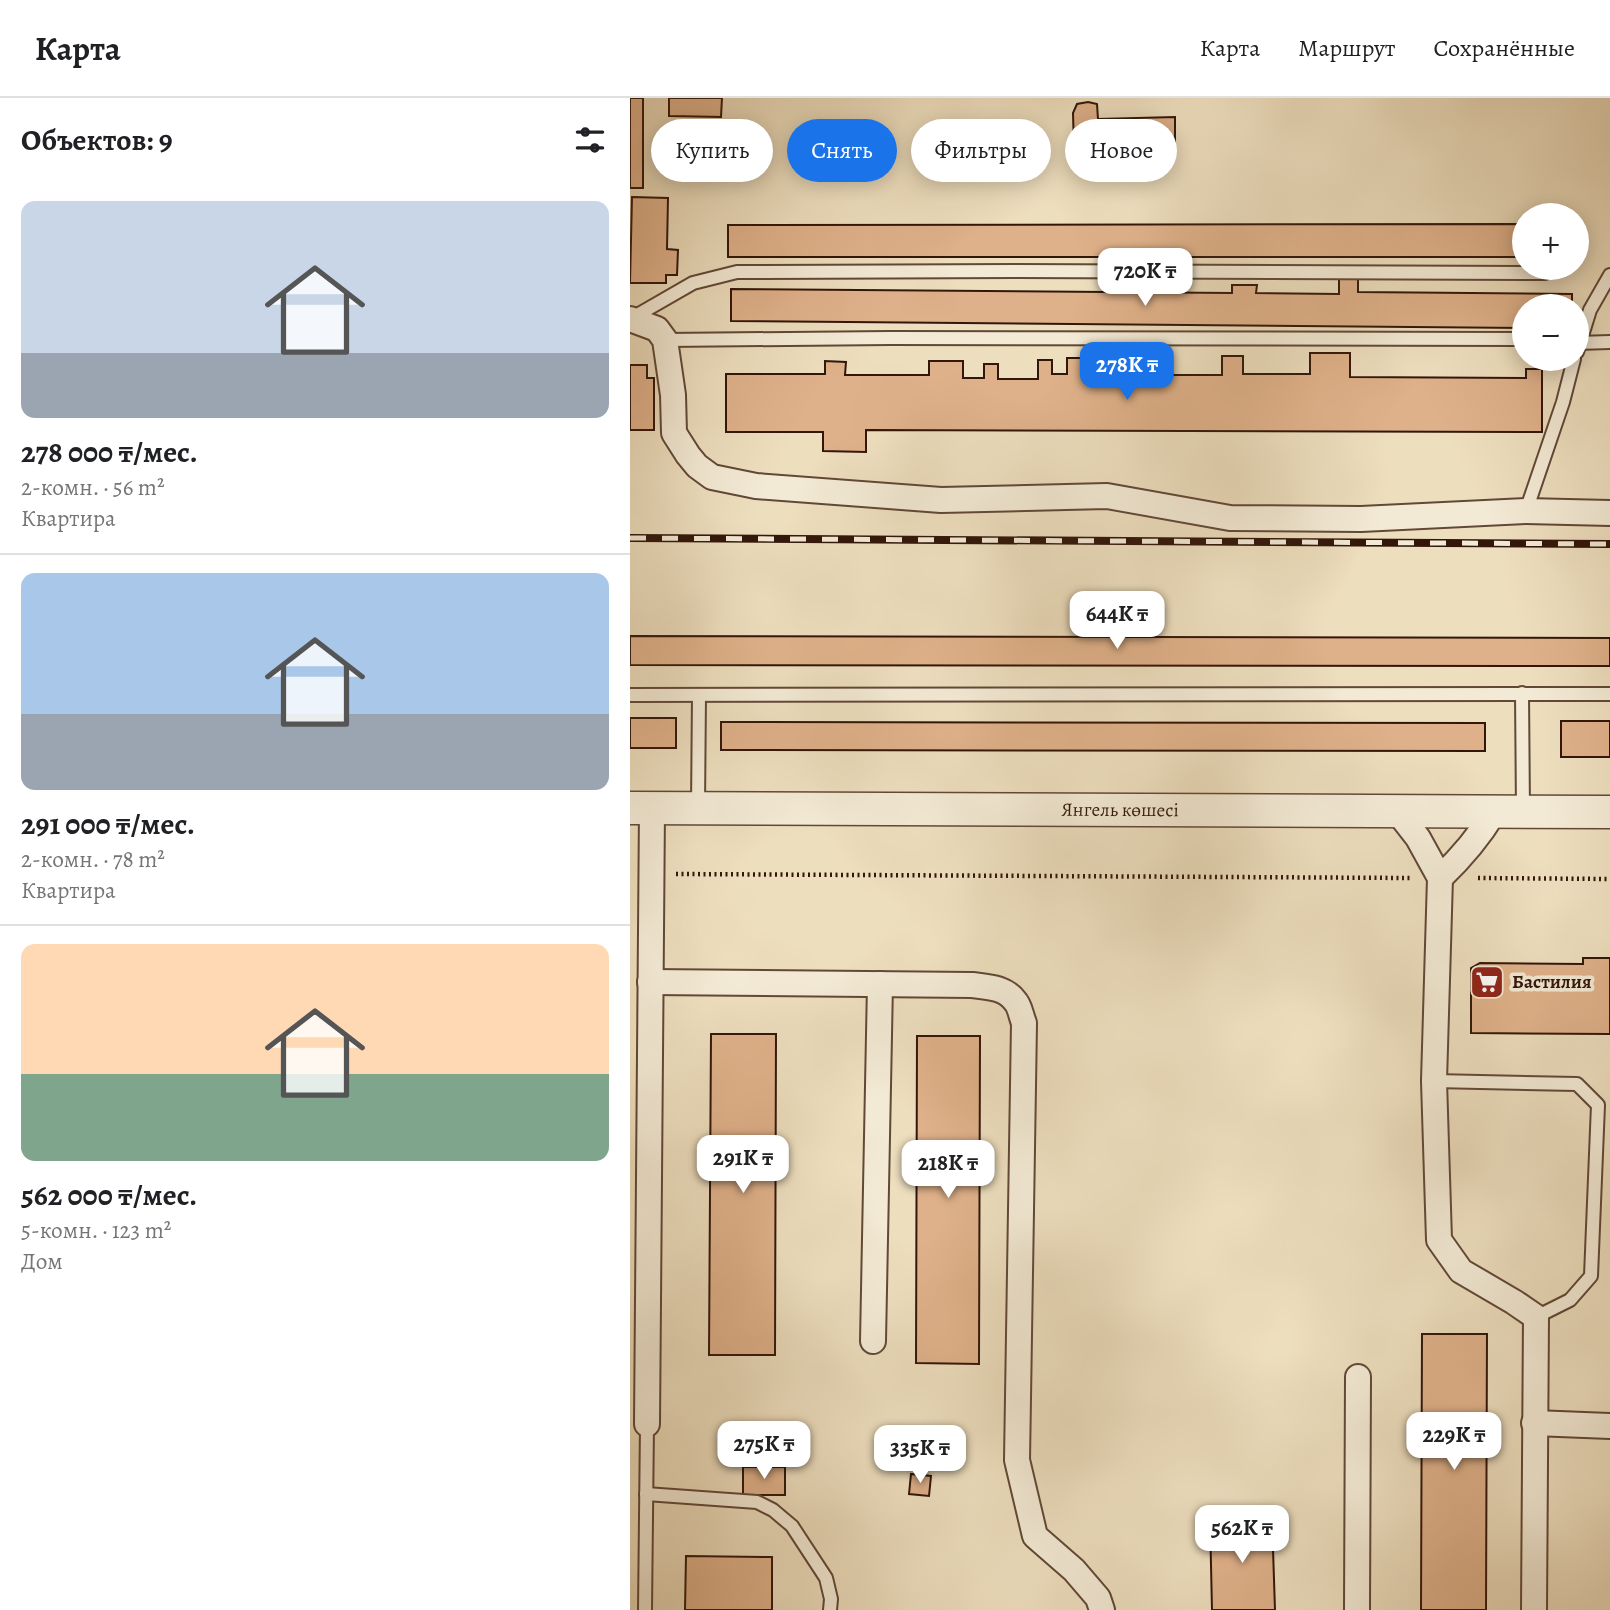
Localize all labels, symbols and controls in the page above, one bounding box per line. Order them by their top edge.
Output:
text: Карта [35,26,121,71]
text: Карта [1200,32,1260,64]
text: Маршрут [1298,32,1396,64]
text: Сохранённые [1434,32,1575,64]
chip: Купить [651,119,773,182]
chip: Снять [787,119,897,182]
chip: Фильтры [911,119,1051,182]
chip: Новое [1065,119,1177,182]
text: Объектов: 9 [21,120,173,160]
icon: filters [571,121,609,159]
map controls [1512,203,1589,371]
button: + [1512,203,1589,280]
icon: home [252,247,378,373]
pin: 720K ₸ [1088,248,1202,308]
text: 720K ₸ [1114,255,1176,286]
button: − [1512,294,1589,371]
pin: 278K ₸ [1070,342,1184,402]
text: 278K ₸ [1096,349,1158,380]
text: 278 000 ₸/мес. [21,432,198,472]
text: 2-комн. · 56 m² [21,472,165,503]
text: Квартира [21,503,116,534]
pin: 644K ₸ [1060,592,1174,651]
text: 644K ₸ [1086,598,1148,629]
icon: home [252,619,378,745]
street label: Янгель көшесі [1061,797,1179,823]
text: 291 000 ₸/мес. [21,804,195,844]
text: 2-комн. · 78 m² [21,844,165,875]
text: Квартира [21,875,116,906]
supermarket icon: Бастилия [1468,963,1506,1001]
place label: Бастилия [1512,969,1592,995]
icon: home [252,990,378,1116]
pin: 291K ₸ [686,1136,800,1195]
pin: 218K ₸ [891,1140,1005,1200]
text: 291K ₸ [713,1142,773,1173]
text: 218K ₸ [918,1147,978,1178]
text: 562 000 ₸/мес. [21,1175,197,1215]
text: 5-комн. · 123 m² [21,1215,171,1246]
text: Дом [21,1246,63,1277]
pin: 229K ₸ [1397,1412,1511,1472]
text: 229K ₸ [1422,1419,1486,1450]
pin: 275K ₸ [707,1422,821,1481]
pin: 335K ₸ [863,1426,977,1485]
text: 275K ₸ [733,1428,795,1459]
text: 335K ₸ [890,1432,950,1463]
pin: 562K ₸ [1185,1506,1299,1565]
text: 562K ₸ [1211,1512,1273,1543]

